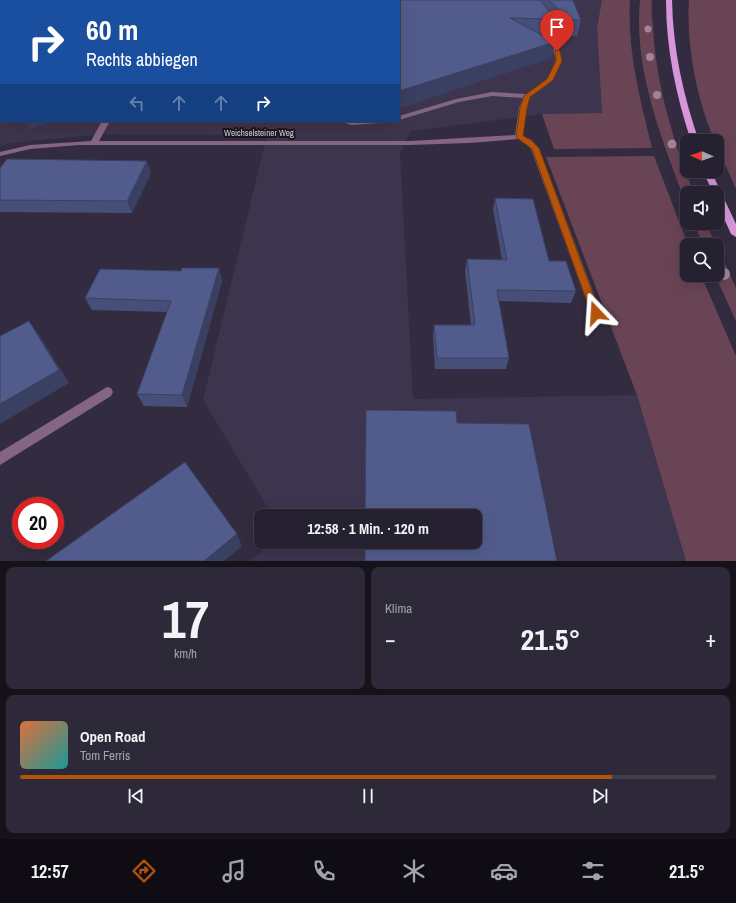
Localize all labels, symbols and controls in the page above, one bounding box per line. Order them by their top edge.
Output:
pin [540,10,574,51]
text: 60 m [86,11,138,49]
icon: right [20,16,72,68]
icon: arrive [546,16,568,38]
text: Rechts abbiegen [86,47,198,72]
icon: left [126,92,148,114]
icon: ahead [168,92,190,114]
icon: ahead [210,92,232,114]
icon: right [252,92,274,114]
street label: Weichselsteiner Weg [224,127,295,139]
north arrow [680,134,724,178]
map controls [680,134,724,282]
button: sound [680,186,724,230]
button: search [680,238,724,282]
position arrow [575,292,617,334]
speed limit sign: 20 [12,497,64,549]
text: 12:58 · 1 Min. · 120 m [307,518,429,539]
text: 17 [162,584,209,654]
text: Klima [385,600,412,617]
text: 21.5° [521,619,580,659]
text: − [385,624,396,654]
text: + [705,624,716,654]
text: km/h [174,645,197,662]
text: Open Road [80,726,146,747]
text: Tom Ferris [80,747,130,764]
icon: previous [125,785,147,807]
icon: pause [357,785,379,807]
icon: next [589,785,611,807]
icon: directions [130,857,158,885]
icon: music [220,857,248,885]
icon: phone [310,857,338,885]
icon: climate [400,857,428,885]
icon: car [490,857,518,885]
icon: filters [579,857,607,885]
text: 12:57 [31,859,69,884]
text: 21.5° [669,859,705,884]

